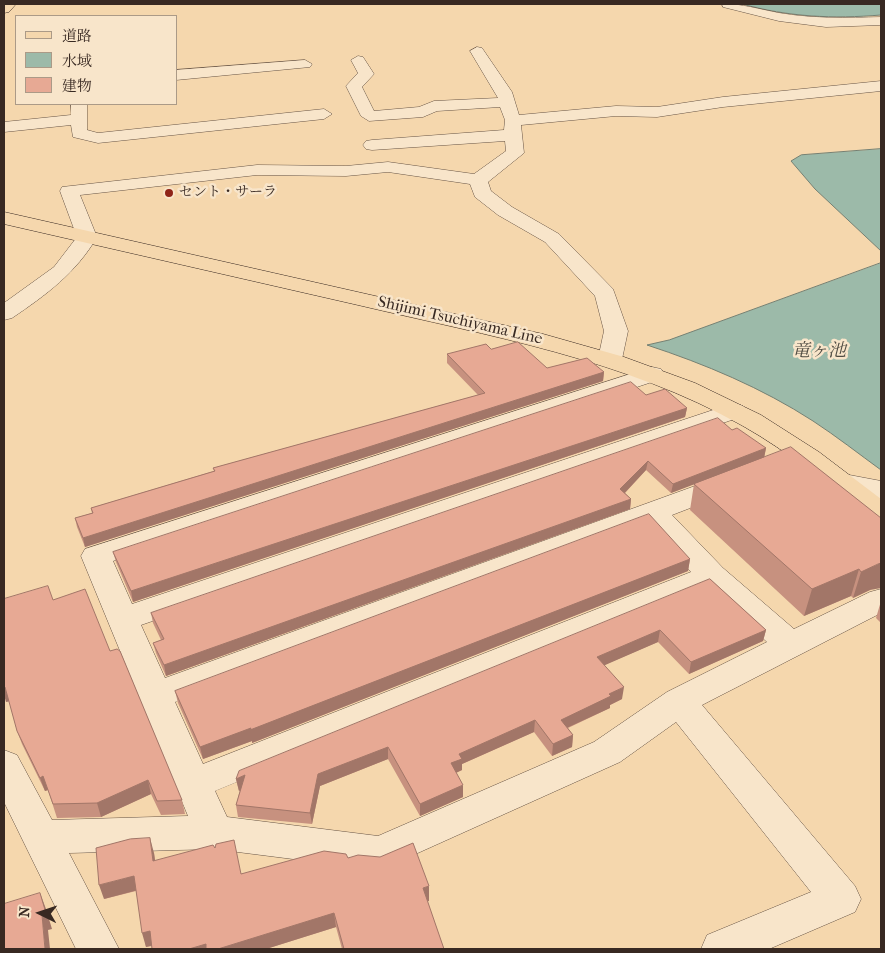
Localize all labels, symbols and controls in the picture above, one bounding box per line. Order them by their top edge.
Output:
legend [15,15,178,105]
text: 道路 [62,27,92,45]
text: 水域 [62,52,92,70]
text: 建物 [62,77,92,95]
place label: セント・サーラ [179,185,277,201]
marker: セント・サーラ [163,187,175,199]
street label: Shijimi Tsuchiyama Line [376,293,544,349]
water label: 竜ヶ池 [792,341,846,363]
north arrow [15,888,65,938]
text: N [16,906,33,918]

